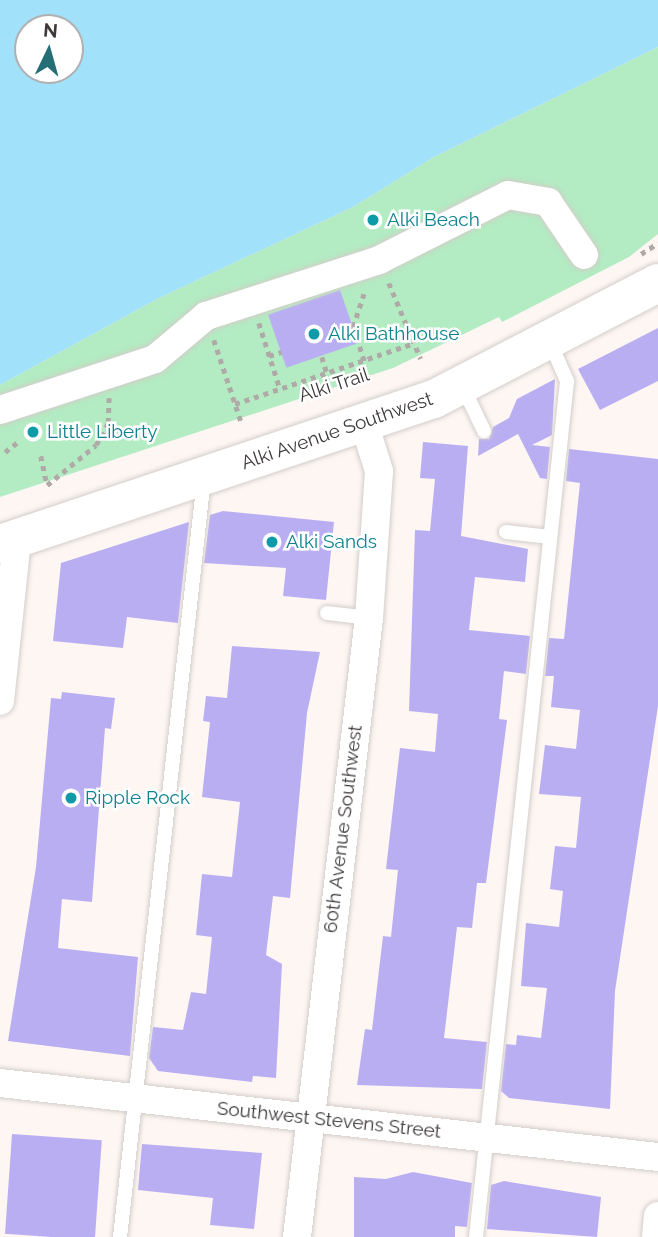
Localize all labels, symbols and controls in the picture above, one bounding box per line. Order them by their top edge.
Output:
north arrow [14,14,84,84]
text: N [42,18,59,42]
place label: Alki Beach [387,209,480,231]
marker: Alki Beach [365,212,381,228]
place label: Alki Bathhouse [328,323,459,345]
marker: Alki Bathhouse [306,326,322,342]
street label: Alki Trail [296,363,372,407]
street label: Alki Avenue Southwest [238,387,436,475]
place label: Little Liberty [47,421,158,443]
marker: Little Liberty [25,424,41,440]
place label: Alki Sands [286,531,377,553]
marker: Alki Sands [264,534,280,550]
street label: 60th Avenue Southwest [319,723,367,935]
place label: Ripple Rock [85,787,190,809]
marker: Ripple Rock [63,790,79,806]
street label: Southwest Stevens Street [216,1097,442,1143]

